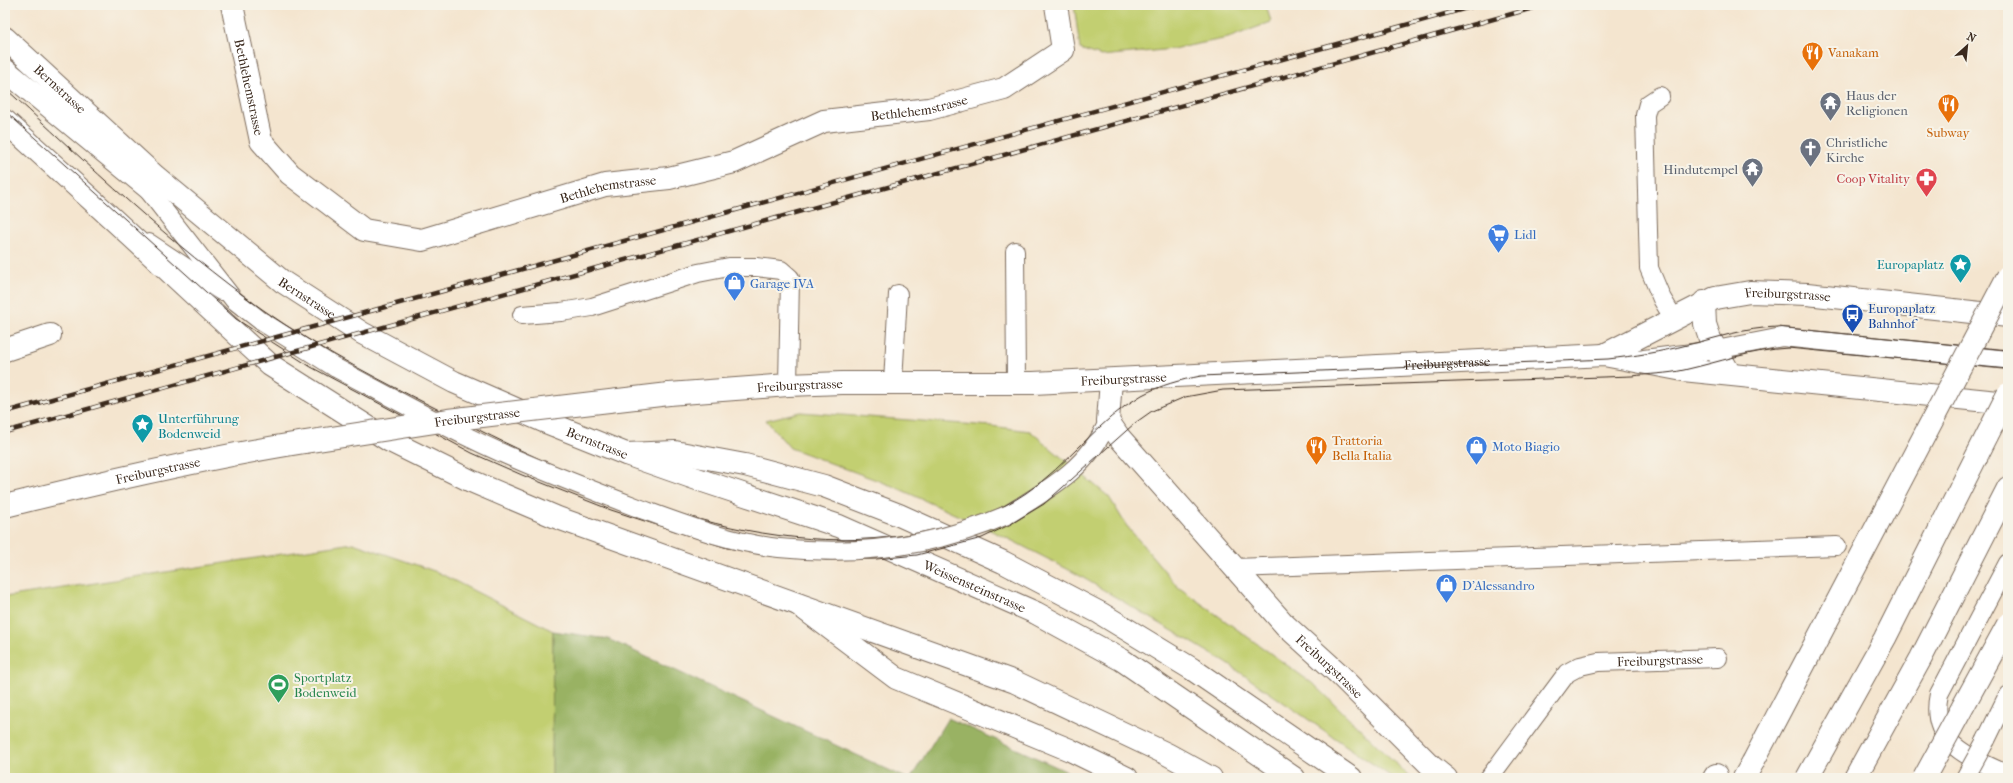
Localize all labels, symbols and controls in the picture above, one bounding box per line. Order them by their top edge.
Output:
north arrow [1947,26,1987,66]
text: N [1965,30,1979,46]
street label: Bethlehemstrasse [232,38,267,137]
restaurant icon: Vanakam [1799,39,1825,72]
place label: Vanakam [1827,45,1879,60]
street label: Bernstrasse [31,61,90,117]
place label: Haus der Religionen [1846,88,1908,118]
temple icon: Haus der Religionen [1818,89,1844,122]
street label: Bethlehemstrasse [870,91,970,123]
restaurant icon: Subway [1935,91,1961,124]
place label: Subway [1927,125,1970,140]
place label: Christliche Kirche [1826,135,1888,165]
church icon: Christliche Kirche [1797,136,1823,169]
temple icon: Hindutempel [1740,156,1766,189]
place label: Hindutempel [1663,162,1738,177]
pharmacy icon: Coop Vitality [1913,165,1939,198]
place label: Coop Vitality [1836,171,1911,186]
street label: Bethlehemstrasse [558,172,657,206]
supermarket icon: Lidl [1486,221,1512,254]
place label: Lidl [1514,227,1537,242]
place icon: Europaplatz [1947,251,1973,284]
place label: Europaplatz [1877,257,1944,272]
shop icon: Garage IVA [722,270,748,303]
street label: Bernstrasse [276,274,339,322]
place label: Garage IVA [750,276,815,291]
street label: Freiburgstrasse [1743,284,1832,304]
place label: Europaplatz Bahnhof [1868,301,1936,331]
bus stop icon: Europaplatz Bahnhof [1839,302,1865,335]
street label: Freiburgstrasse [1404,353,1491,372]
street label: Freiburgstrasse [1080,369,1168,388]
street label: Freiburgstrasse [756,375,844,395]
street label: Freiburgstrasse [433,404,521,430]
place label: Unterführung Bodenweid [158,411,240,441]
place icon: Unterführung Bodenweid [129,412,155,445]
street label: Bernstrasse [564,424,631,462]
place label: Trattoria Bella Italia [1332,433,1393,463]
shop icon: Moto Biagio [1463,433,1489,466]
restaurant icon: Trattoria Bella Italia [1304,434,1330,467]
place label: Moto Biagio [1492,439,1560,454]
street label: Freiburgstrasse [114,454,202,487]
street label: Weissensteinstrasse [920,556,1029,615]
shop icon: D'Alessandro [1433,572,1459,605]
place label: D'Alessandro [1462,578,1535,593]
street label: Freiburgstrasse [1293,631,1367,702]
street label: Freiburgstrasse [1617,651,1704,669]
place label: Sportplatz Bodenweid [294,670,357,700]
sports icon: Sportplatz Bodenweid [266,671,292,704]

